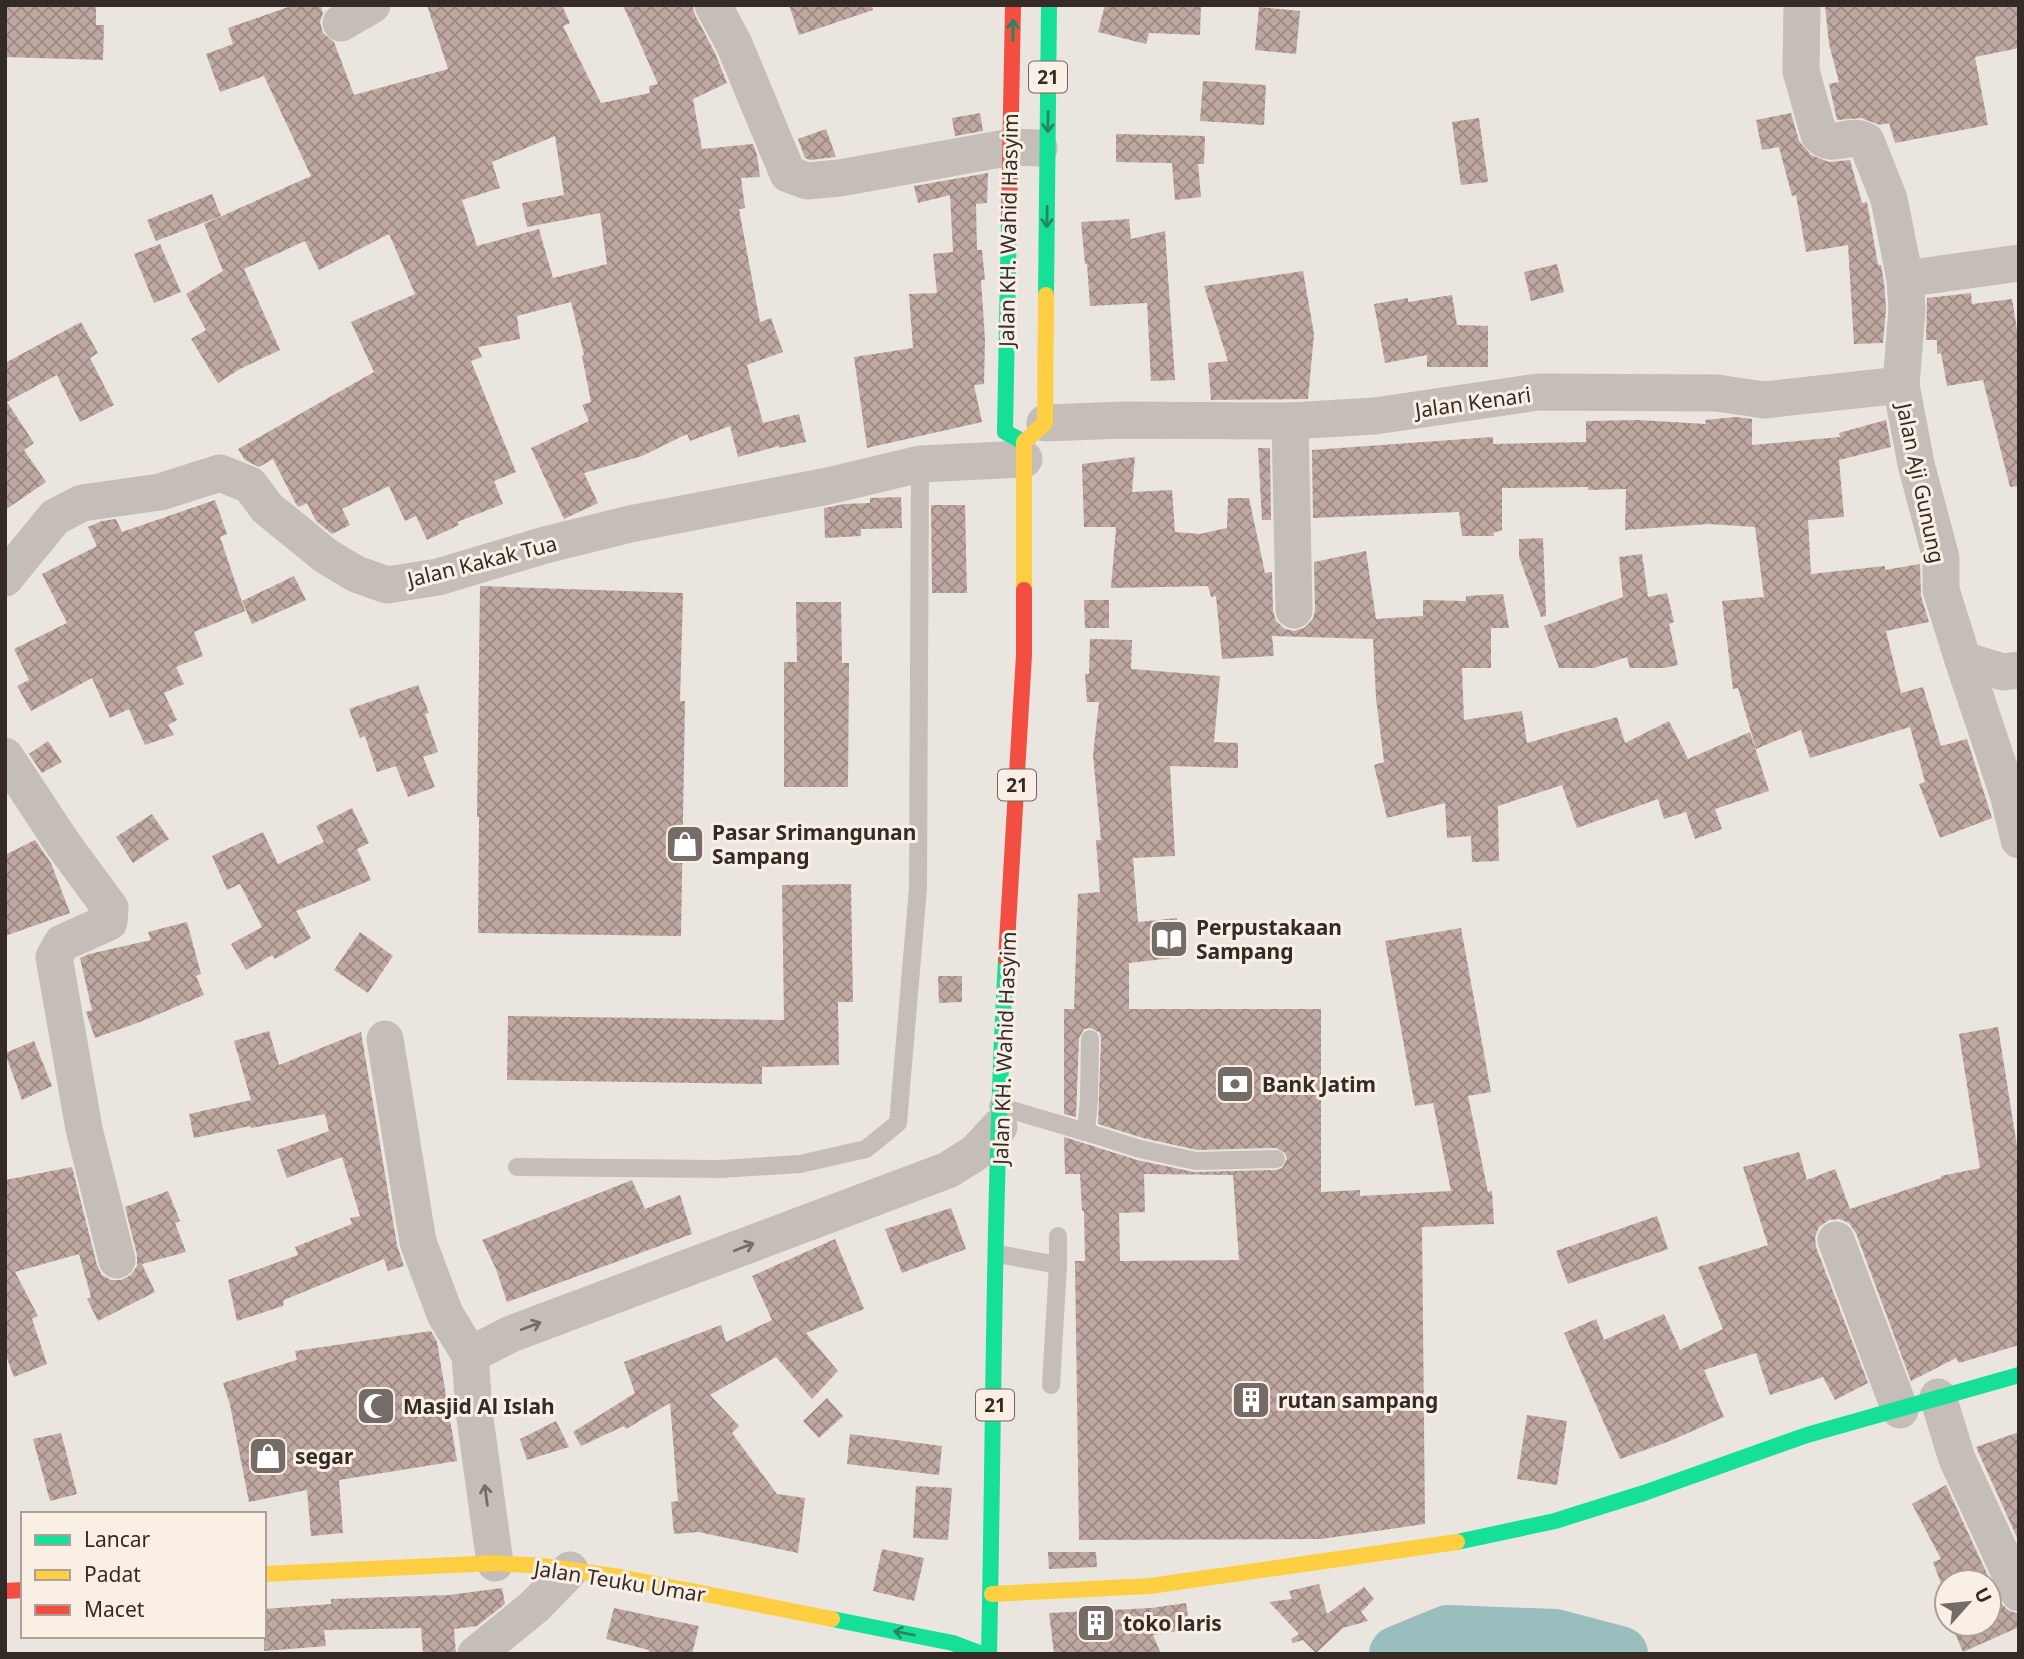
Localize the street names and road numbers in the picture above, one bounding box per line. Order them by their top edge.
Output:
road number: 21 [1029,61,1067,92]
street label: Jalan KH. Wahid Hasyim [992,113,1024,349]
street label: Jalan Kenari [1411,380,1533,424]
street label: Jalan Aji Gunung [1890,398,1952,566]
street label: Jalan Kakak Tua [402,529,560,594]
road number: 21 [998,770,1036,800]
street label: Jalan KH. Wahid Hasyim [986,931,1022,1167]
road number: 21 [976,1390,1014,1420]
street label: Jalan Teuku Umar [530,1553,708,1608]

